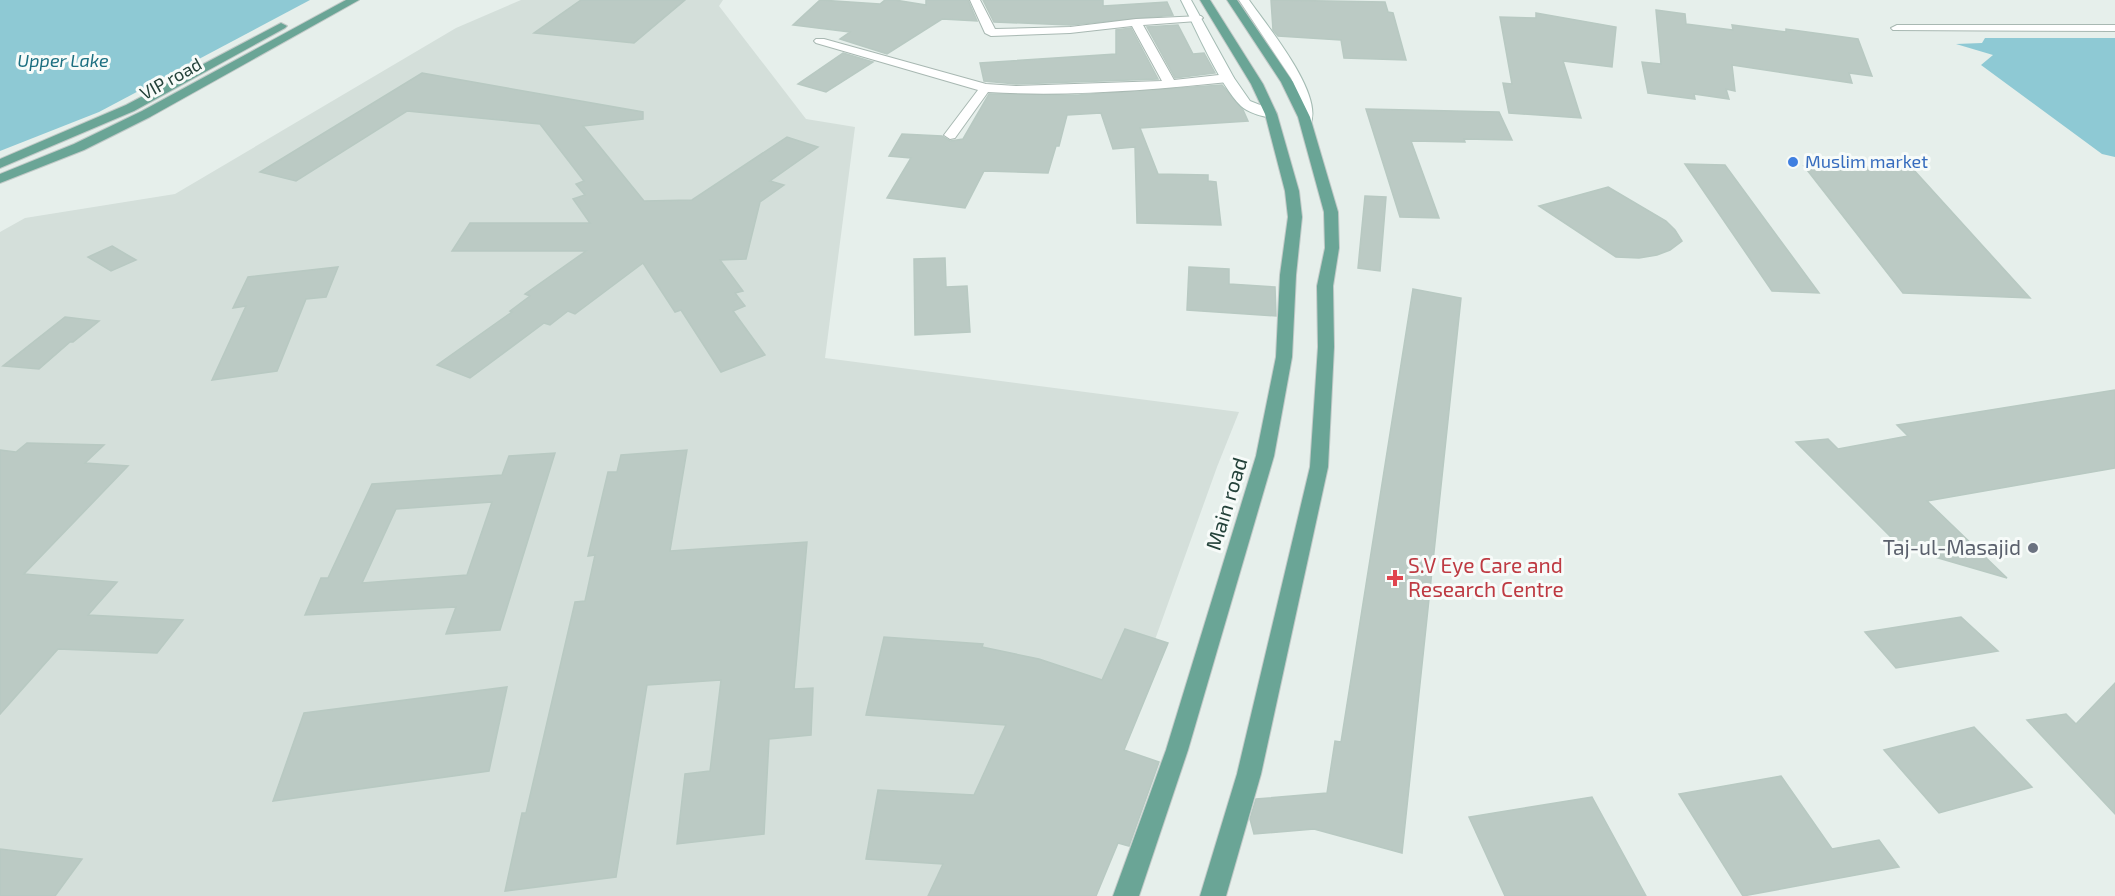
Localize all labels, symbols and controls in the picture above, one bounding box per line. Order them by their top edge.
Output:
water label: Upper Lake [17,49,109,71]
street label: VIP road [136,52,205,104]
place label: Muslim market [1805,150,1928,172]
marker: Muslim market [1786,155,1800,169]
street label: Main road [1200,454,1252,553]
place label: Taj-ul-Masajid [1883,534,2021,560]
marker: Taj-ul-Masajid [2026,541,2040,555]
place label: S.V Eye Care and Research Centre [1408,552,1564,601]
marker: S.V Eye Care and Research Centre [1386,569,1404,587]

